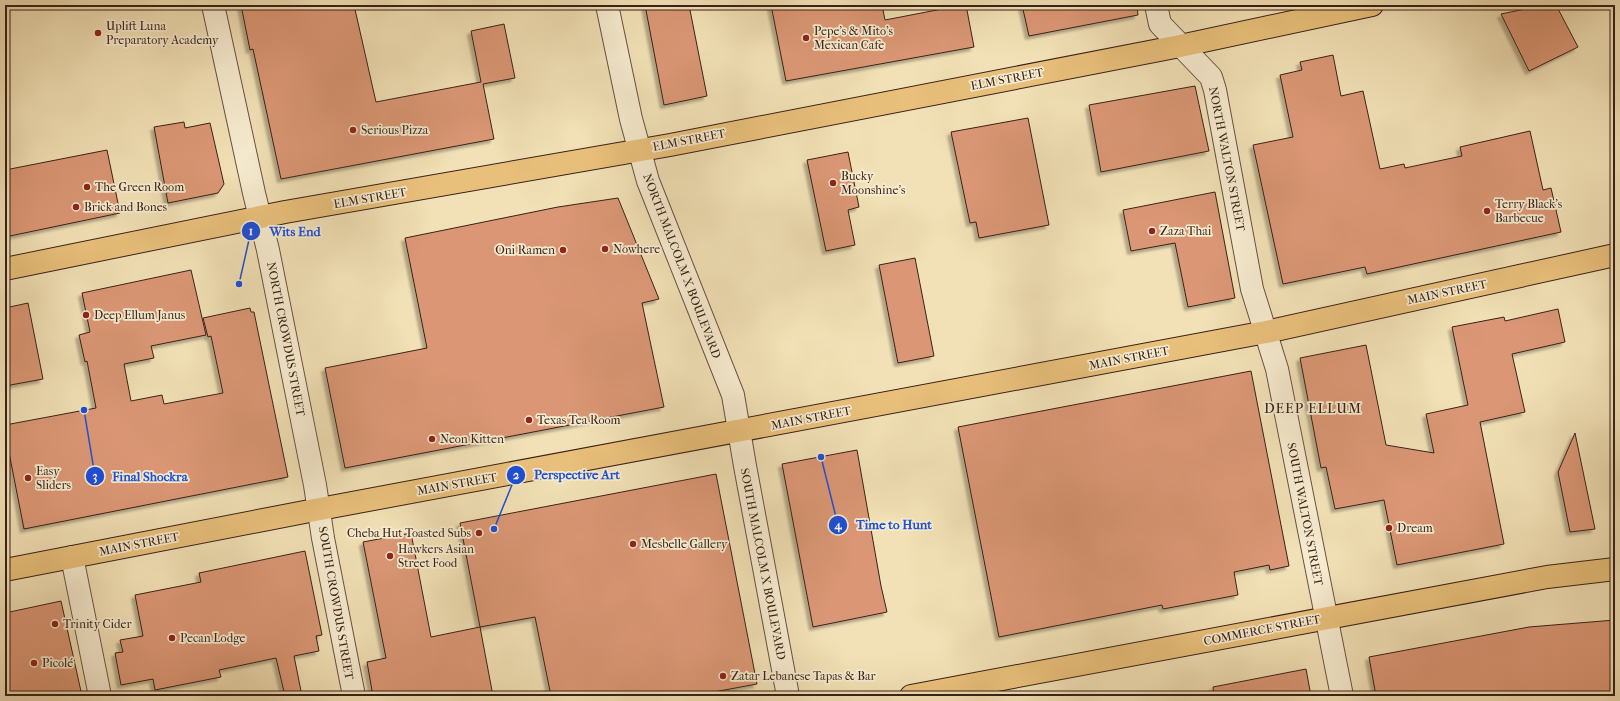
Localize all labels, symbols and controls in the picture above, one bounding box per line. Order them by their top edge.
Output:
place label: Uplift Luna Preparatory Academy [106,19,219,47]
place label: Pepe's & Mito's Mexican Cafe [814,24,894,52]
marker: Uplift Luna Preparatory Academy [93,28,103,38]
marker: Pepe's & Mito's Mexican Cafe [801,33,811,43]
street label: ELM STREET [969,65,1045,93]
street label: NORTH WALTON STREET [1206,85,1248,233]
place label: Serious Pizza [361,123,429,137]
marker: Serious Pizza [348,125,358,135]
street label: ELM STREET [651,126,727,154]
place label: Bucky Moonshine's [841,169,906,197]
street label: NORTH MALCOLM X BOULEVARD [640,172,724,360]
marker: Bucky Moonshine's [828,178,838,188]
place label: The Green Room [95,180,184,194]
marker: The Green Room [82,182,92,192]
street label: ELM STREET [332,185,408,211]
place label: Terry Black's Barbecue [1495,197,1563,225]
place label: Brick and Bones [84,200,168,214]
marker: Brick and Bones [71,202,81,212]
marker: Terry Black's Barbecue [1482,206,1492,216]
callout: Wits End [241,219,329,244]
text: 1 [249,224,253,238]
text: Wits End [268,224,322,239]
place label: Zaza Thai [1160,224,1212,238]
marker: Zaza Thai [1147,226,1157,236]
place label: Nowhere [613,242,660,256]
place label: Oni Ramen [495,243,555,257]
marker: Nowhere [600,244,610,254]
marker: Oni Ramen [558,245,568,255]
street label: NORTH CROWDUS STREET [264,261,308,418]
street label: MAIN STREET [1406,277,1489,307]
place label: Deep Ellum Janus [94,308,186,322]
marker: Deep Ellum Janus [81,310,91,320]
street label: MAIN STREET [1088,343,1171,373]
district label: DEEP ELLUM [1264,400,1362,417]
street label: MAIN STREET [770,403,853,433]
place label: Texas Tea Room [537,413,621,427]
marker: Texas Tea Room [524,415,534,425]
place label: Neon Kitten [440,432,504,446]
marker: Neon Kitten [427,434,437,444]
street label: SOUTH WALTON STREET [1284,441,1326,588]
callout: Perspective Art [506,462,628,487]
place label: Easy Sliders [36,464,72,492]
callout: Final Shockra [85,464,196,489]
text: Perspective Art [534,467,620,483]
street label: SOUTH MALCOLM X BOULEVARD [738,467,788,661]
text: 2 [513,468,520,482]
text: 3 [93,469,98,484]
text: Final Shockra [111,469,189,484]
street label: MAIN STREET [416,470,499,498]
marker: Easy Sliders [23,473,33,483]
callout: Time to Hunt [828,512,940,537]
text: Time to Hunt [855,517,932,532]
text: 4 [833,518,842,533]
place label: Dream [1397,521,1433,535]
marker: Dream [1384,523,1394,533]
street label: SOUTH CROWDUS STREET [316,525,357,682]
place label: Cheba Hut Toasted Subs [347,526,472,540]
marker: Cheba Hut Toasted Subs [474,528,484,538]
street label: MAIN STREET [98,529,181,559]
place label: Mesbelle Gallery [641,537,728,551]
marker: Mesbelle Gallery [628,539,638,549]
place label: Hawkers Asian Street Food [398,542,474,570]
marker: Hawkers Asian Street Food [385,551,395,561]
street label: COMMERCE STREET [1202,612,1323,648]
place label: Trinity Cider [63,617,133,631]
marker: Trinity Cider [50,619,60,629]
place label: Pecan Lodge [180,631,246,645]
marker: Pecan Lodge [167,633,177,643]
place label: Picolé [42,656,73,670]
marker: Picolé [29,658,39,668]
place label: Zatar Lebanese Tapas & Bar [731,669,876,683]
marker: Zatar Lebanese Tapas & Bar [718,671,728,681]

